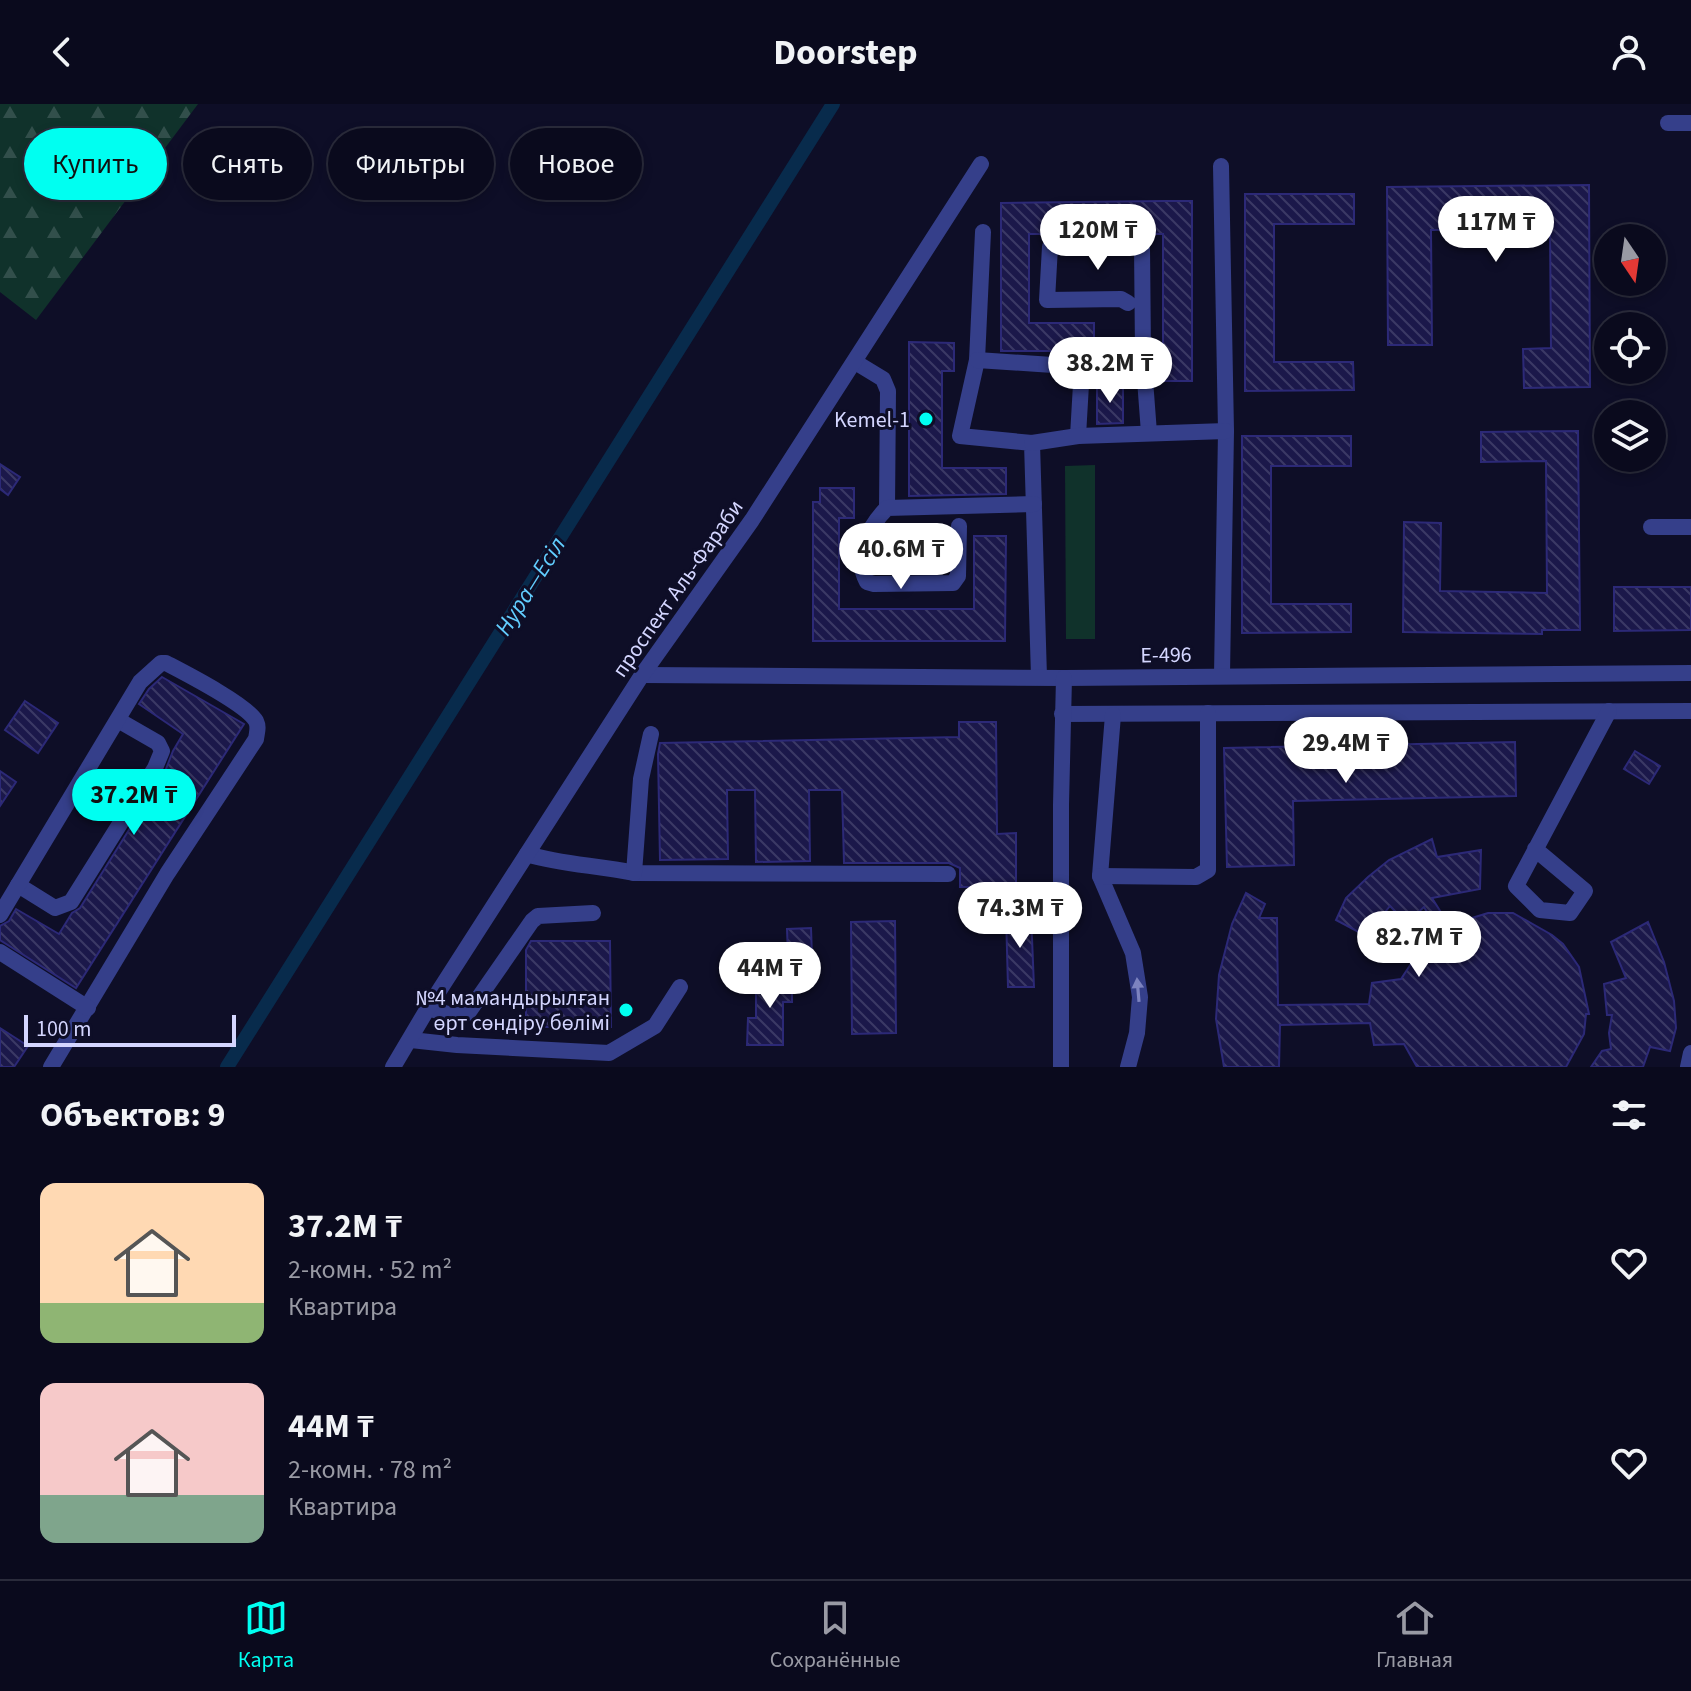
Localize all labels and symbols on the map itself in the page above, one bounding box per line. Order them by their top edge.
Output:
pin: 117M ₸ [1431,196,1561,264]
pin: 120M ₸ [1033,204,1163,272]
north arrow [1594,224,1666,296]
pin: 38.2M ₸ [1036,337,1184,405]
place label: Kemel-1 [834,404,910,436]
marker: Kemel-1 [917,410,935,428]
street label: проспект Аль-Фараби [604,493,751,684]
pin: 40.6M ₸ [827,523,975,591]
water label: Нура—Есіл [486,530,575,642]
street label: E-496 [1140,639,1192,671]
pin: 29.4M ₸ [1272,717,1420,785]
pin: 37.2M ₸ [60,769,208,837]
pin: 74.3M ₸ [946,882,1094,950]
pin: 82.7M ₸ [1345,911,1493,979]
pin: 44M ₸ [714,942,826,1010]
one-way arrow [1132,978,1145,1003]
place label: №4 мамандырылған өрт сөндіру бөлімі [415,982,610,1039]
marker: №4 мамандырылған өрт сөндіру бөлімі [617,1001,635,1019]
scale bar [24,1011,236,1047]

